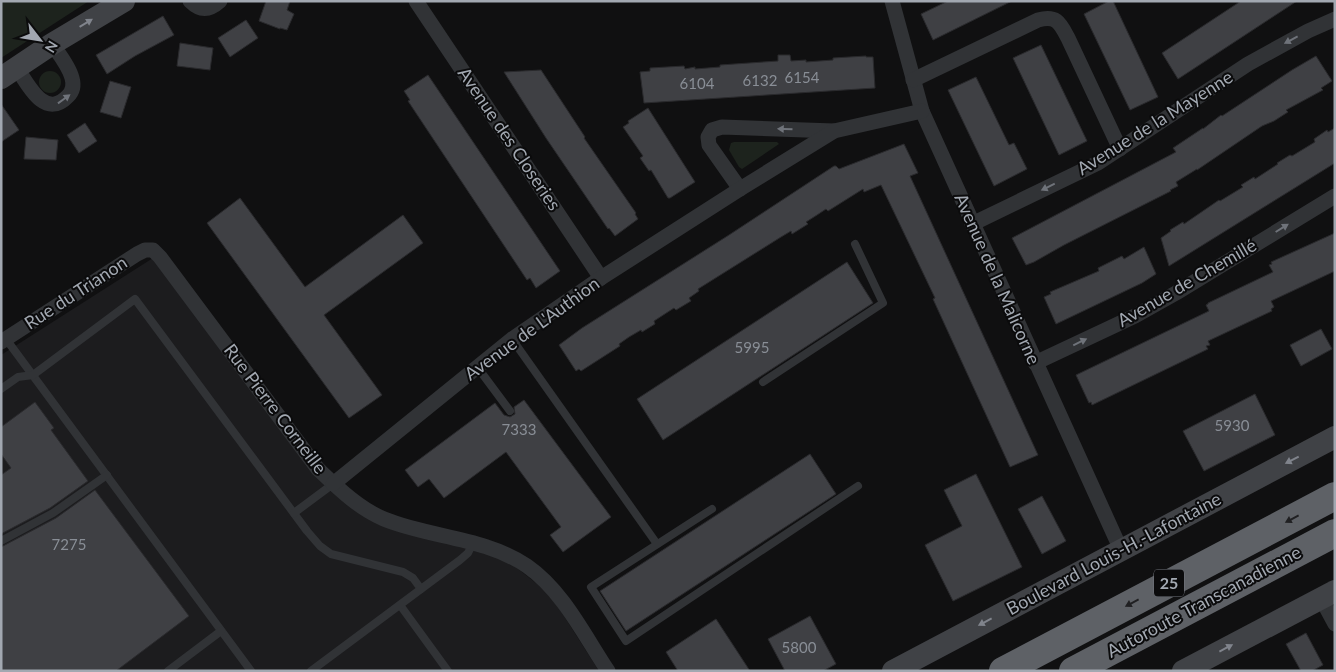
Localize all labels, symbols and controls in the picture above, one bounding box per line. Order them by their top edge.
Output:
north arrow [15,15,65,65]
one-way arrow [80,19,93,28]
one-way arrow [1284,35,1297,44]
text: N [42,38,62,56]
street label: Avenue des Closeries [454,63,566,214]
street label: Avenue de la Mayenne [1073,65,1236,179]
house number: 6154 [785,68,820,86]
house number: 6132 [743,71,777,89]
house number: 6104 [680,74,715,92]
one-way arrow [57,94,71,104]
one-way arrow [777,125,793,133]
one-way arrow [1040,183,1055,191]
street label: Avenue de la Malicorne [950,190,1046,368]
one-way arrow [1275,224,1289,233]
street label: Avenue de Chemillé [1113,233,1260,331]
street label: Rue du Trianon [20,251,131,334]
street label: Avenue de L'Authion [460,272,603,385]
house number: 5995 [735,338,769,356]
one-way arrow [1072,338,1087,346]
street label: Rue Pierre Corneille [220,339,332,478]
house number: 5930 [1215,416,1250,434]
house number: 7333 [502,420,536,438]
one-way arrow [1284,456,1299,464]
street label: Boulevard Louis-H.-Lafontaine [1002,487,1225,619]
one-way arrow [1284,515,1299,523]
house number: 7275 [52,535,86,553]
street label: Autoroute Transcanadienne [1103,540,1304,662]
road number: 25 [1154,570,1184,596]
one-way arrow [1125,599,1140,607]
one-way arrow [978,618,992,626]
house number: 5800 [782,638,817,656]
one-way arrow [1219,644,1234,652]

